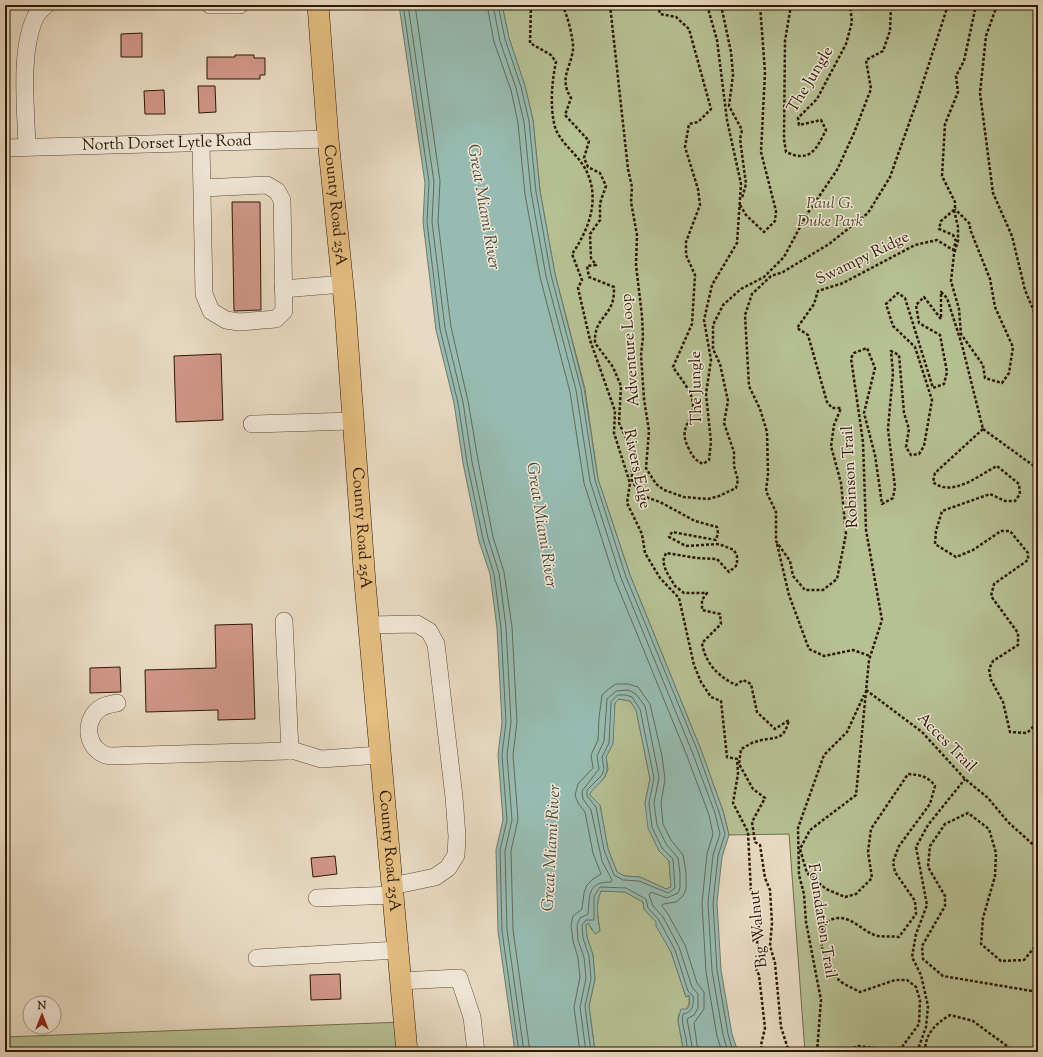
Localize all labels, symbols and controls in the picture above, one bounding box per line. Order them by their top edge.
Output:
street label: The Jungle [782,42,840,118]
street label: North Dorset Lytle Road [82,130,252,157]
water label: Great Miami River [460,142,506,272]
street label: County Road 25A [317,143,352,267]
park label: Paul G. Duke Park [797,193,863,234]
street label: Swampy Ridge [812,226,914,292]
street label: Adventure Loop [616,293,646,407]
street label: The Jungle [685,351,709,425]
street label: Robinson Trail [837,425,865,529]
street label: Rivers Edge [616,427,656,511]
water label: Great Miami River [519,460,563,590]
street label: County Road 25A [345,467,377,590]
street label: Acces Trail [911,708,981,778]
water label: Great Miami River [537,784,567,912]
street label: County Road 25A [372,789,406,913]
street label: Foundation Trail [801,862,842,981]
street label: Big Walnut [743,888,775,969]
north arrow [22,995,62,1035]
text: N [37,998,47,1014]

